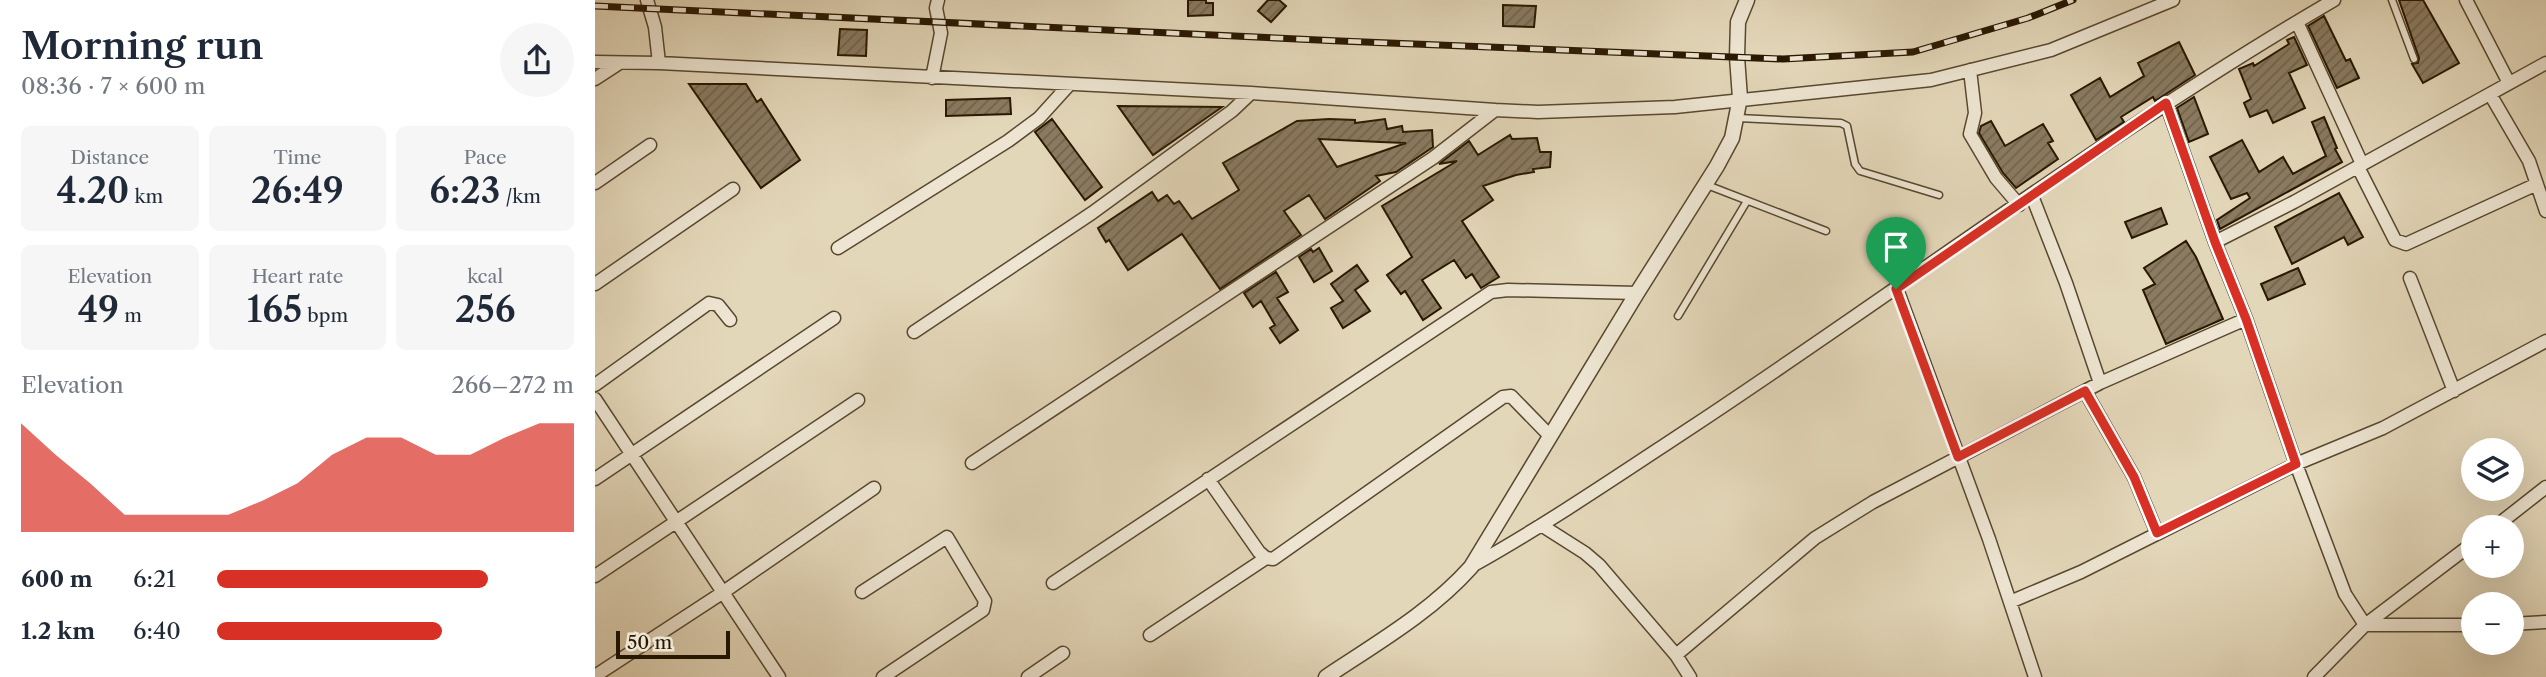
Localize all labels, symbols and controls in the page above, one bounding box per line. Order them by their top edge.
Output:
text: Morning run [21,22,264,69]
button: share [500,23,574,97]
text: 08:36 · 7 × 600 m [21,72,205,100]
text: Distance [71,146,149,169]
text: Time [273,146,322,169]
text: Pace [464,146,507,169]
text: 4.20 [57,169,129,212]
text: 26:49 [251,169,344,212]
text: 6:23 [429,169,500,212]
text: km [129,185,163,208]
text: /km [500,185,541,208]
pin [1866,217,1926,289]
icon: arrive [1877,228,1915,266]
text: Elevation [67,265,152,288]
text: Heart rate [252,265,343,288]
text: kcal [467,265,503,288]
text: 49 [78,288,119,331]
text: 165 [247,288,302,331]
text: 256 [455,288,515,331]
text: m [119,304,142,327]
text: bpm [302,304,348,327]
text: Elevation [21,371,124,399]
text: 266–272 m [451,371,574,399]
map controls [2461,438,2524,655]
button: layers [2461,438,2524,501]
button: + [2461,515,2524,578]
text: 600 m [21,565,93,593]
text: 6:21 [133,565,176,593]
button: − [2461,592,2524,655]
text: 1.2 km [21,617,95,645]
text: 6:40 [133,617,181,645]
scale bar [616,628,730,660]
text: 50 m [627,631,672,654]

